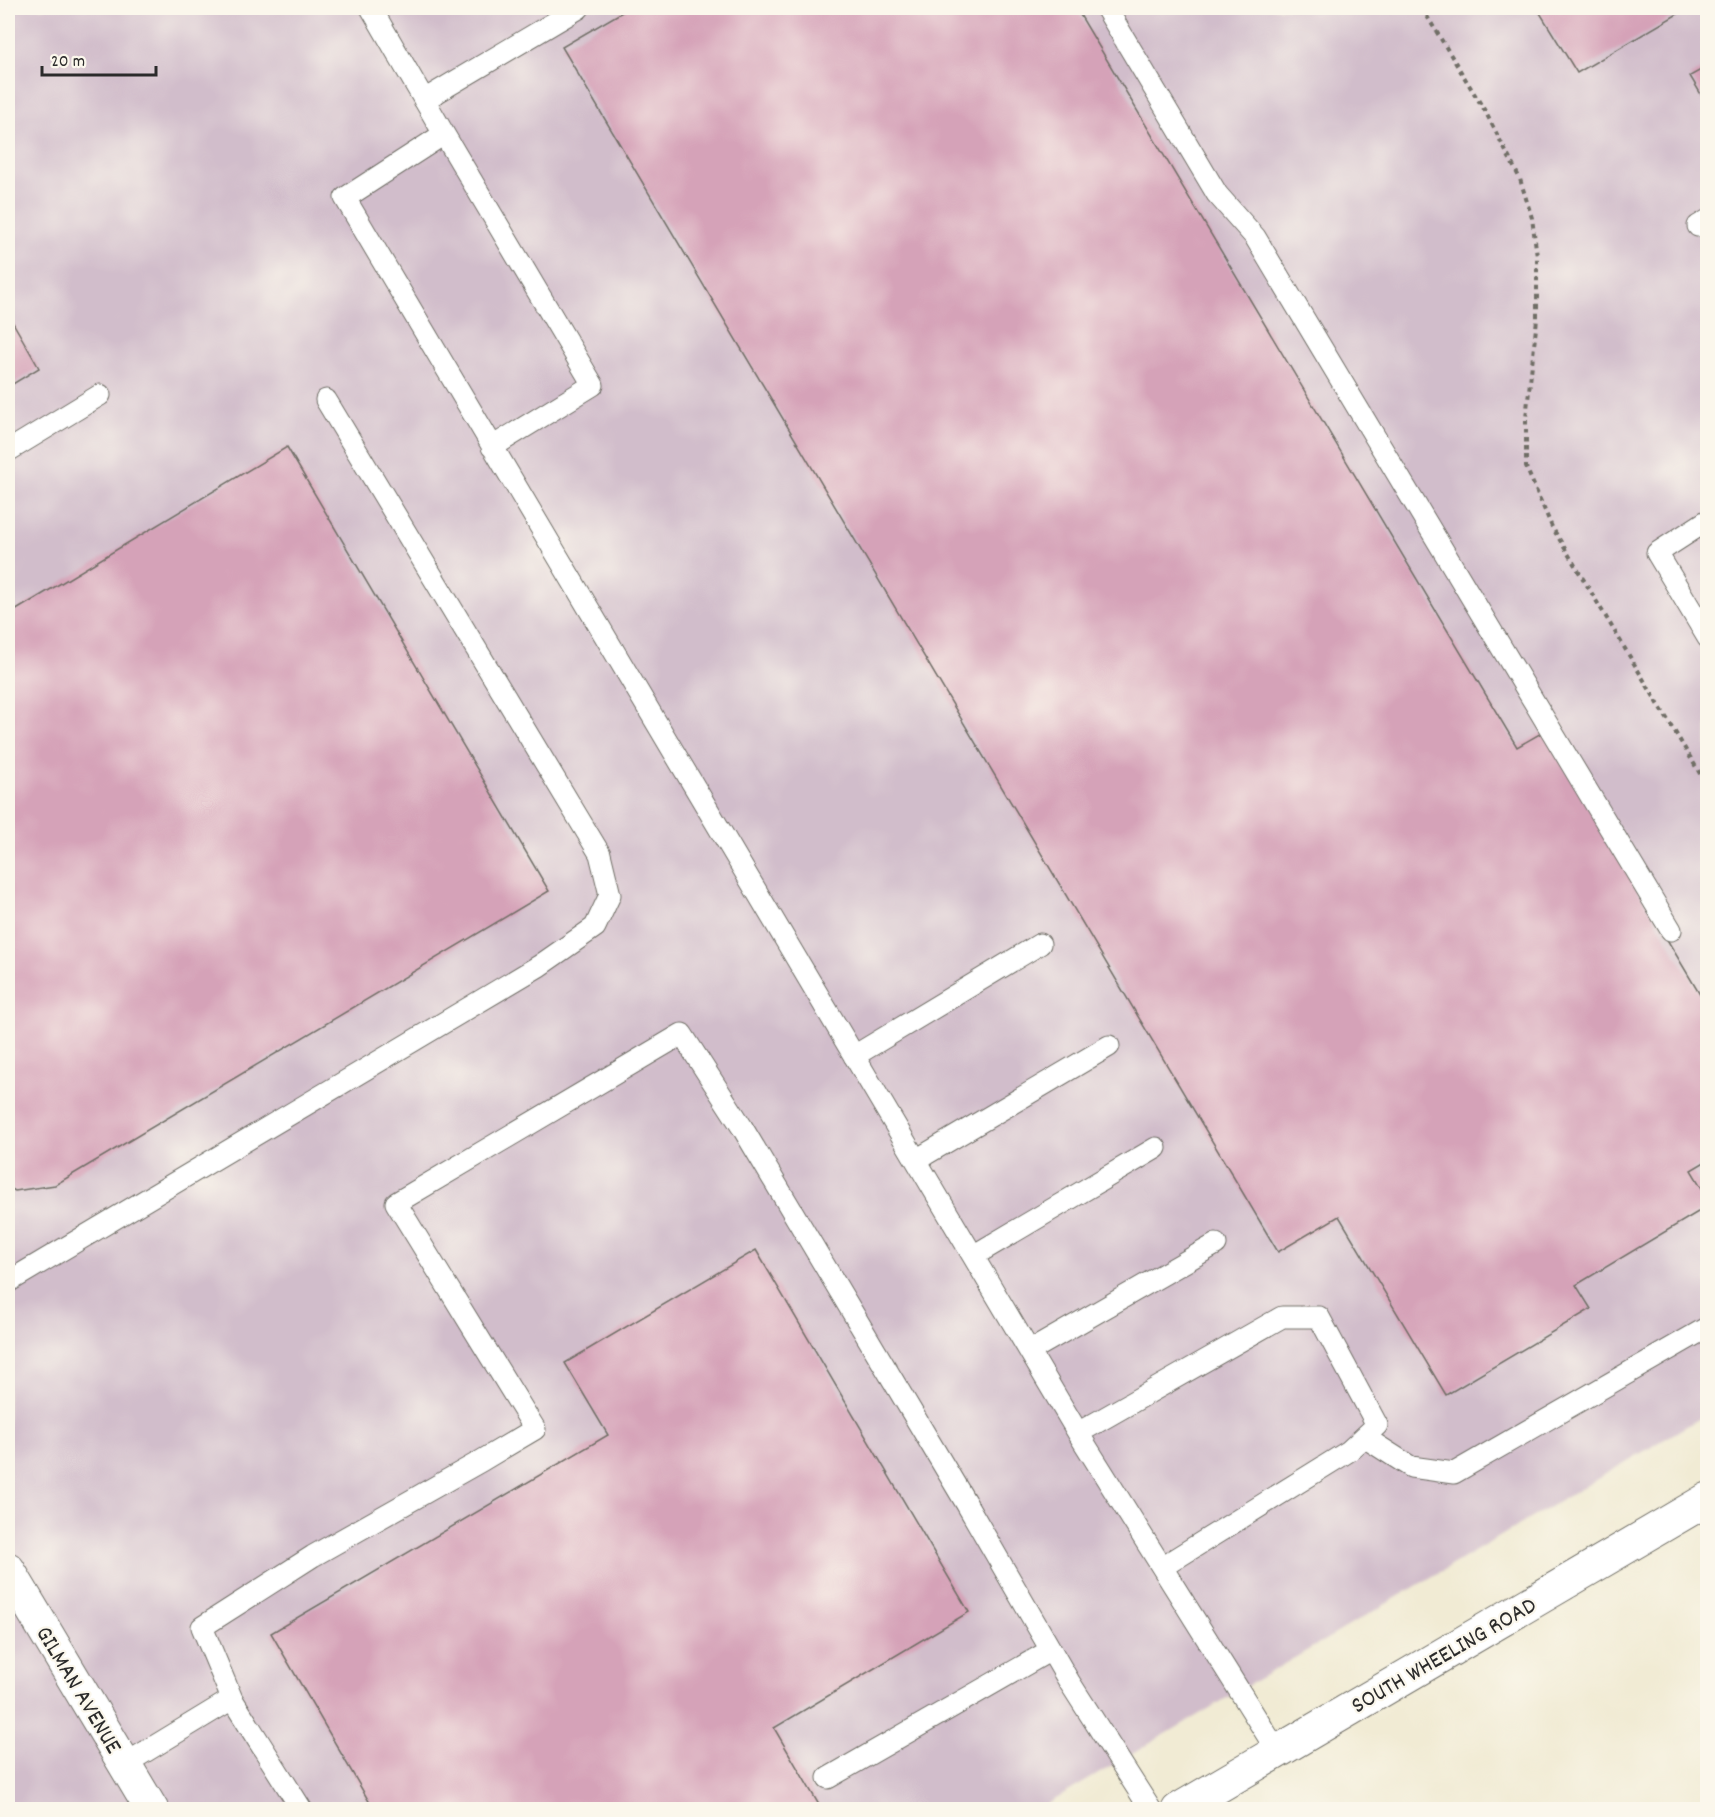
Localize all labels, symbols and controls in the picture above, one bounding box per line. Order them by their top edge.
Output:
scale bar [42,39,156,77]
text: 20 m [51,50,85,75]
street label: SOUTH WHEELING ROAD [1346,1590,1543,1724]
street label: GILMAN AVENUE [26,1620,129,1761]

